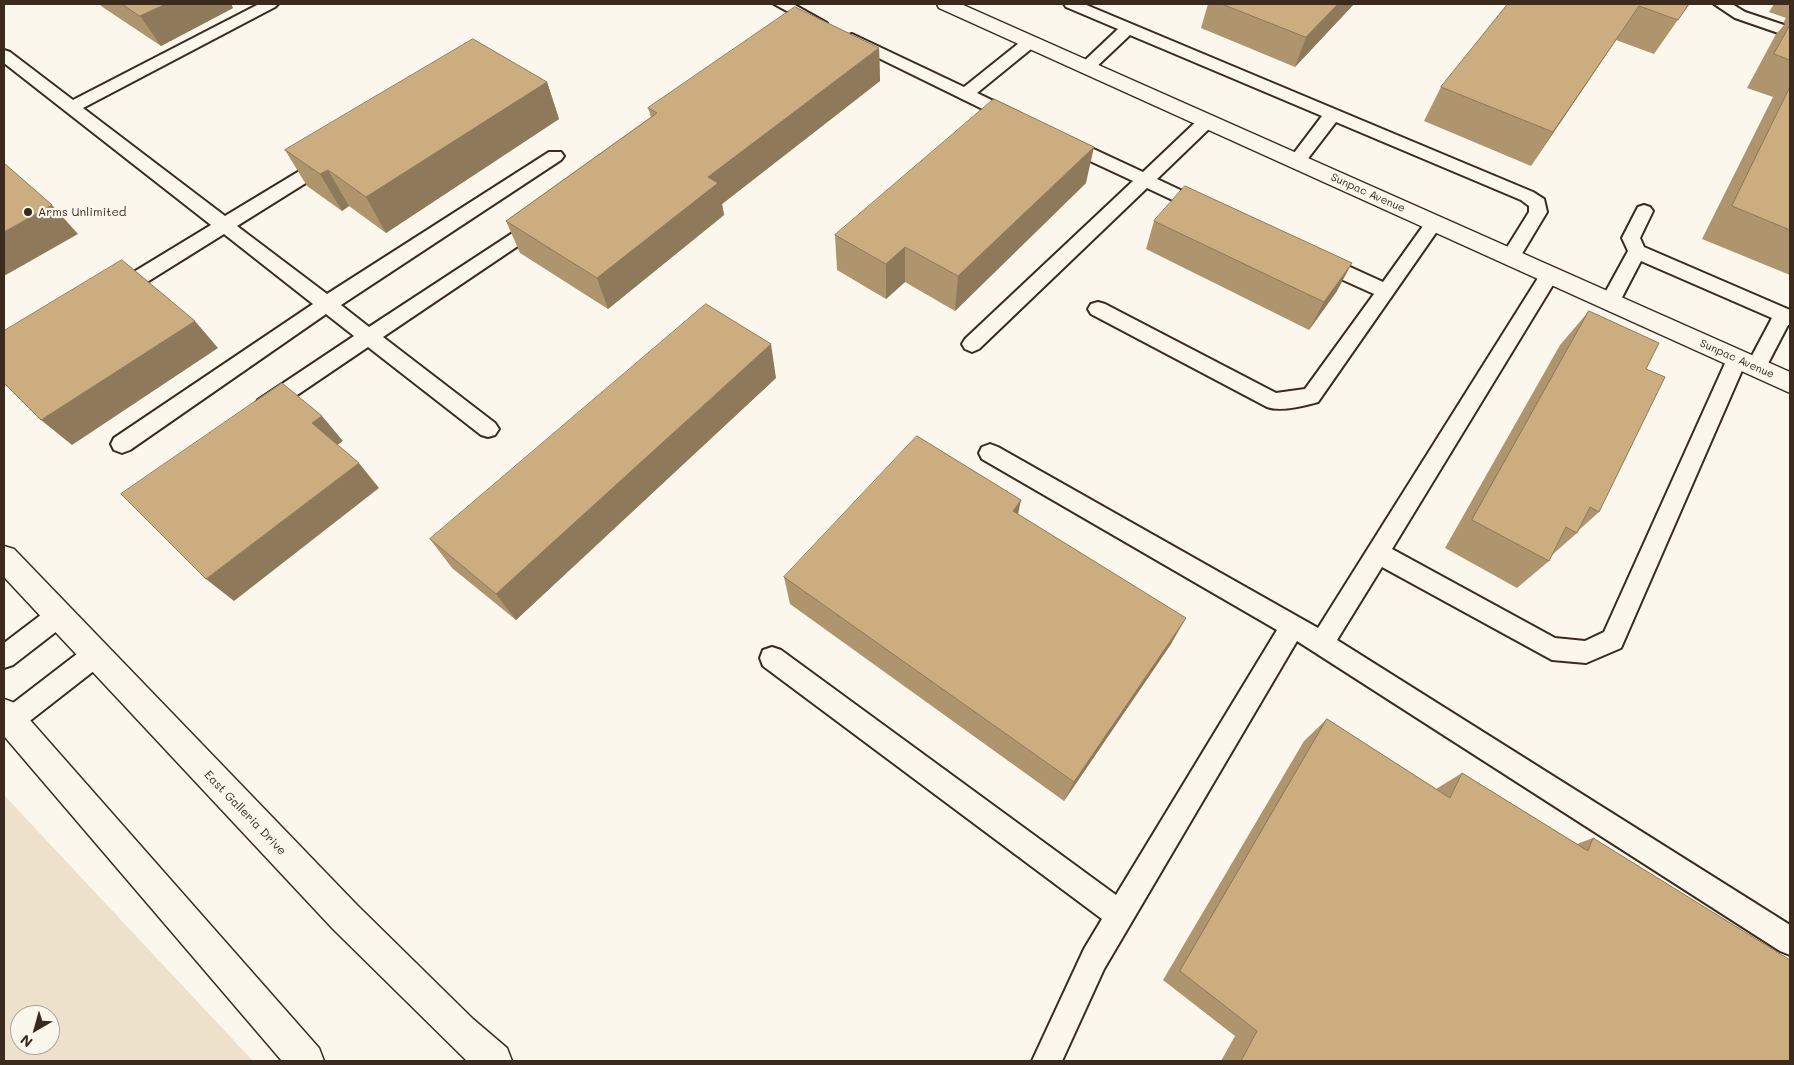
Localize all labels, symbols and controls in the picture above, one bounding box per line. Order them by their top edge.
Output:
street label: Sunpac Avenue [1329,171,1407,215]
place label: Arms Unlimited [38,205,126,219]
marker: Arms Unlimited [22,206,34,218]
street label: Sunpac Avenue [1698,337,1776,381]
street label: East Galleria Drive [201,768,289,858]
north arrow [10,1005,60,1055]
text: N [16,1031,36,1052]

